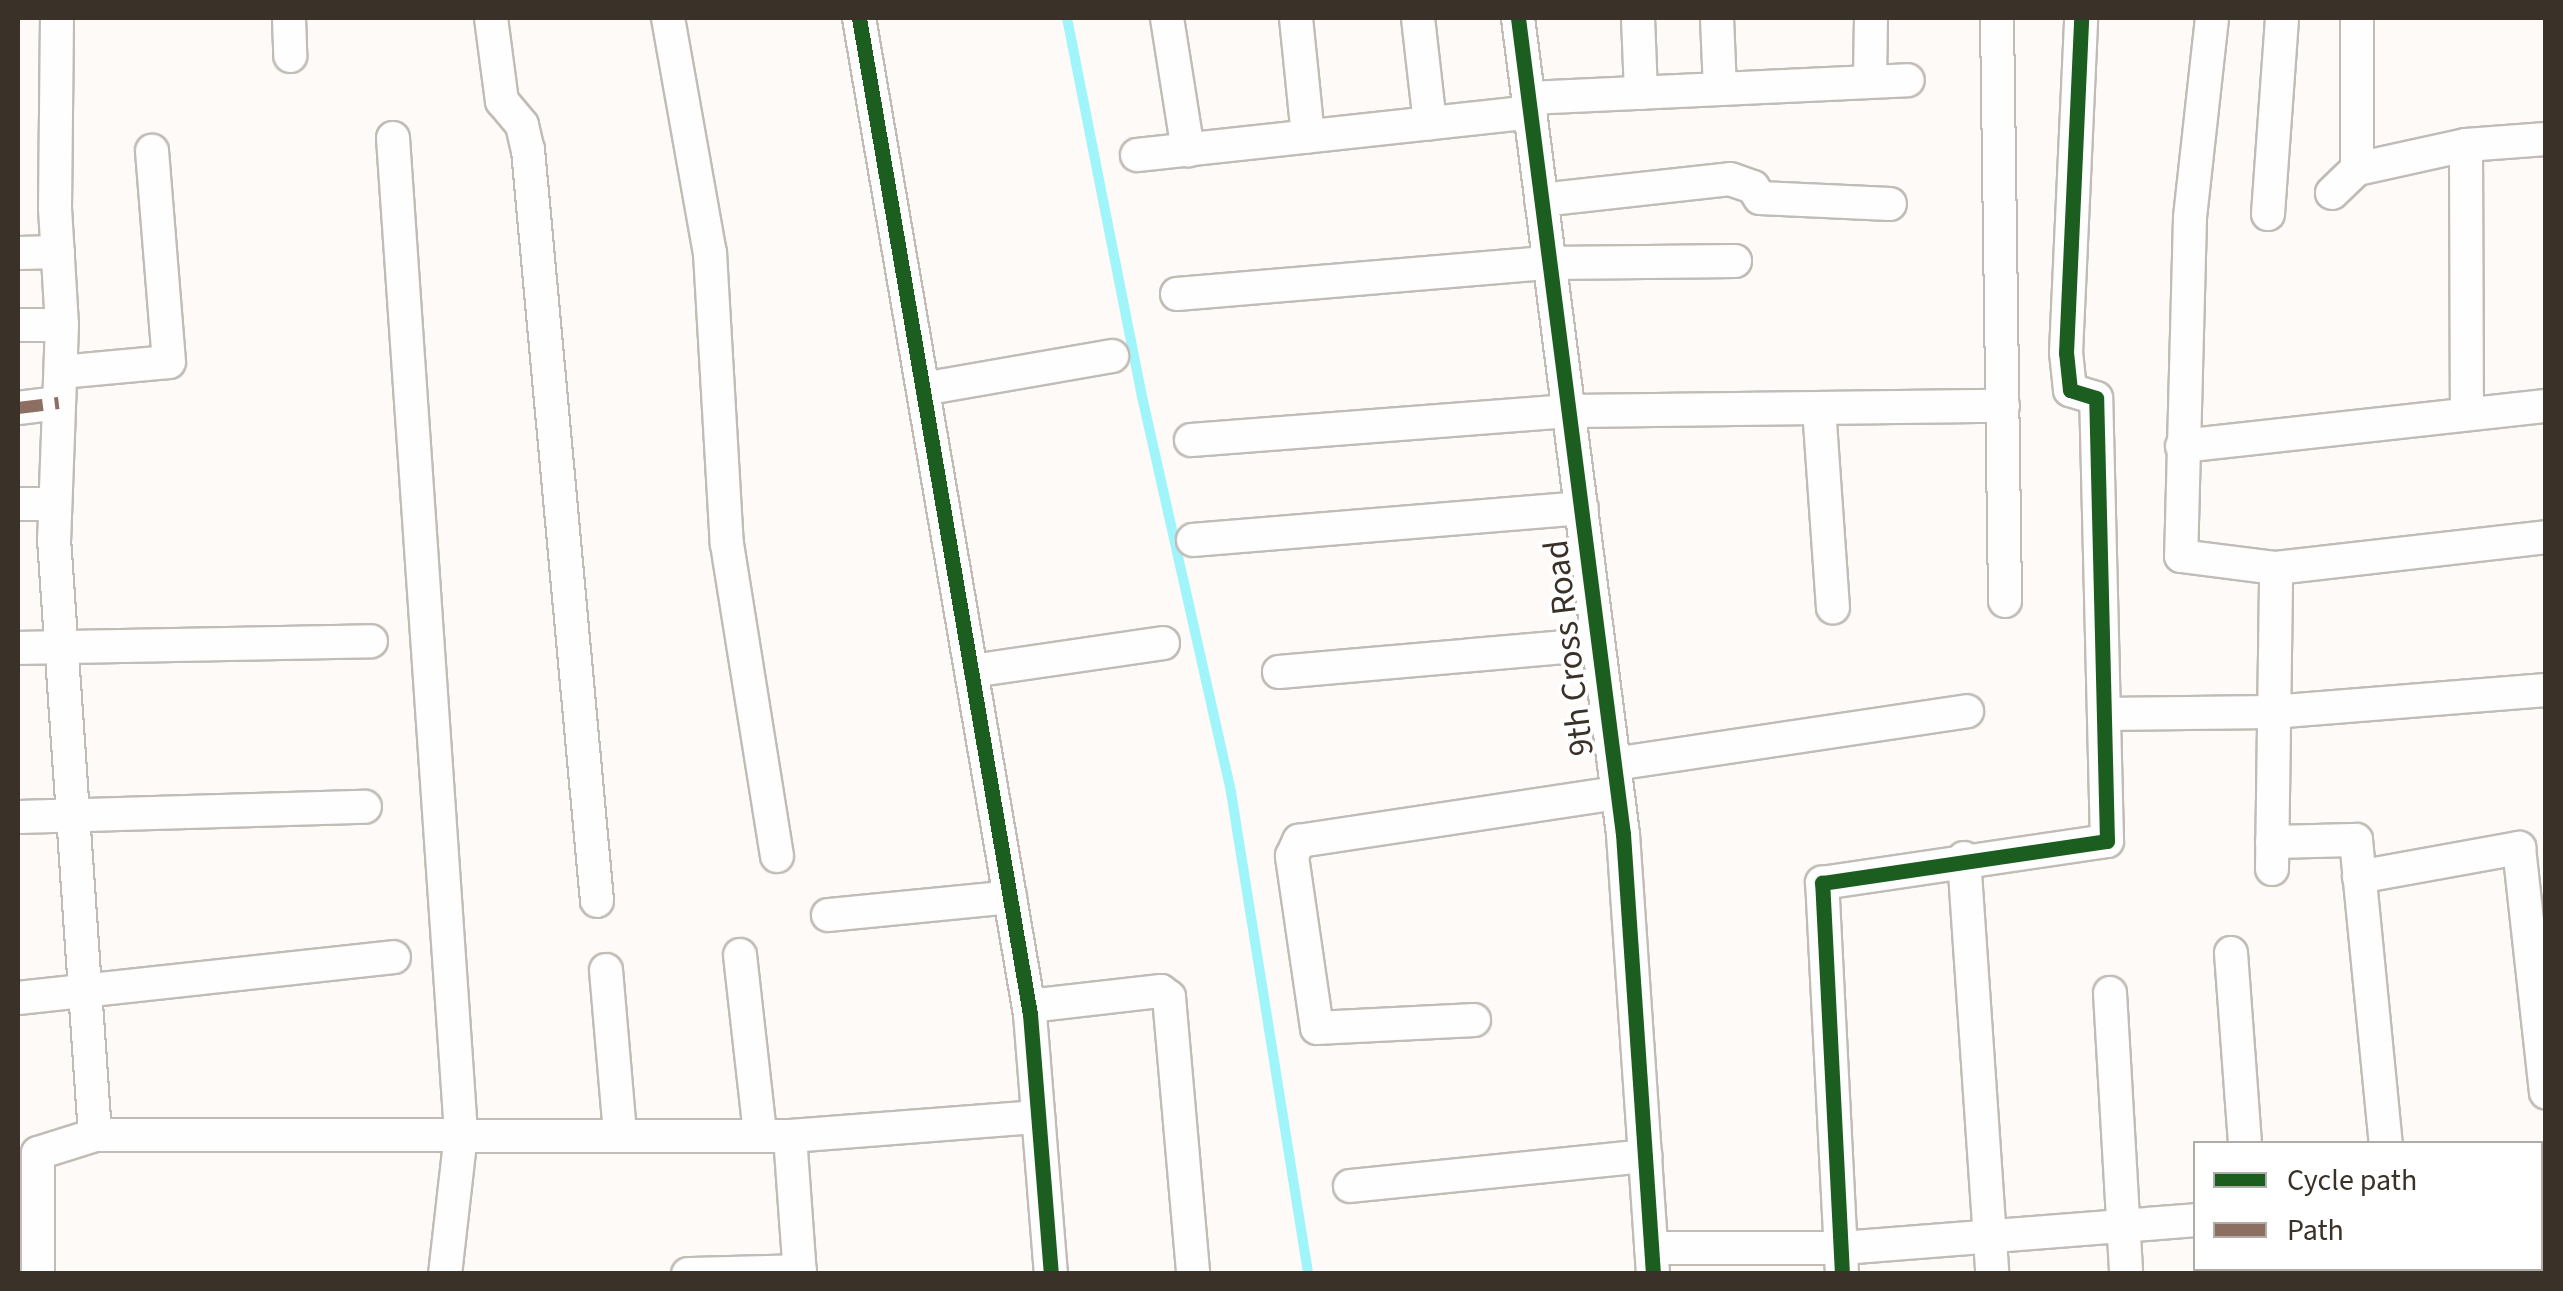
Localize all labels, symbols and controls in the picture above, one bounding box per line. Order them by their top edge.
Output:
street label: 9th Cross Road [1535,538,1603,758]
legend [2193,1141,2543,1271]
text: Cycle path [2287,1159,2417,1202]
text: Path [2287,1209,2344,1252]

